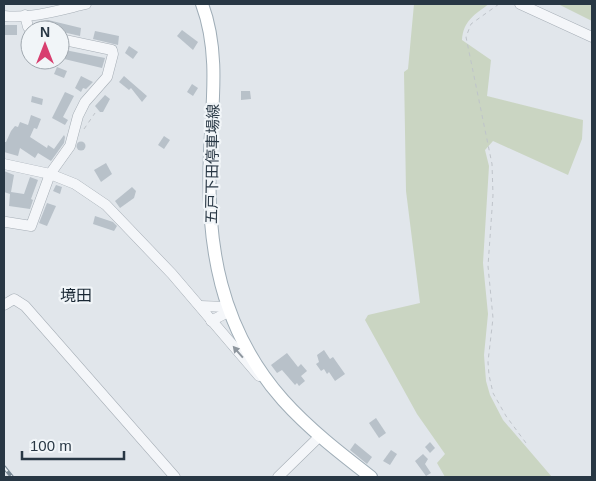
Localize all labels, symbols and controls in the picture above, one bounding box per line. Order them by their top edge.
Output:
north arrow [20,20,70,70]
text: N [40,24,50,40]
street label: 五戸下田停車場線 [202,104,222,224]
district label: 境田 [60,287,92,304]
one-way arrow [233,346,244,358]
scale bar [22,428,125,460]
text: 100 m [30,437,72,454]

